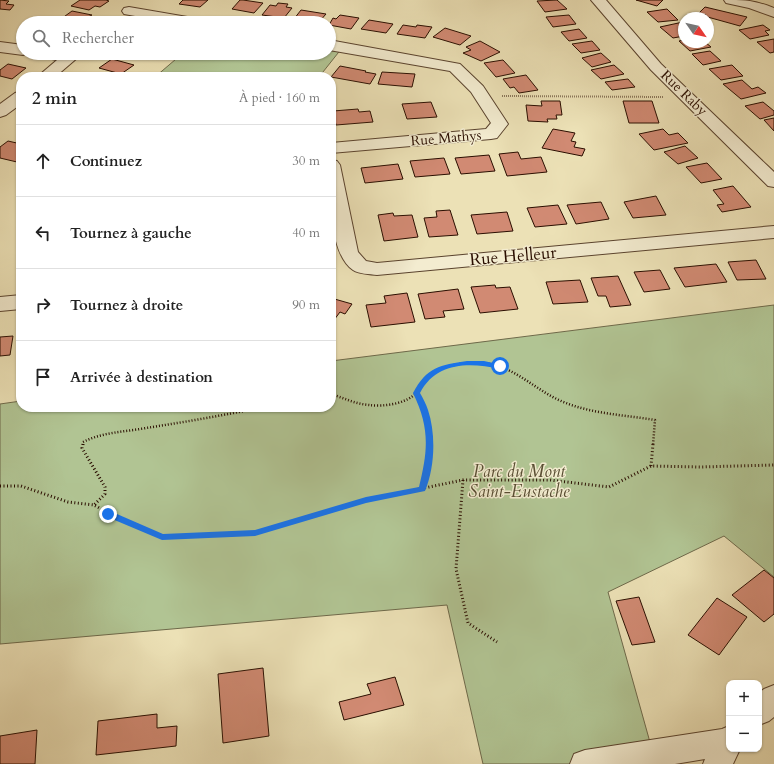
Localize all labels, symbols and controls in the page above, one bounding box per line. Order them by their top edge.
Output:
north arrow [678,12,714,48]
search box [16,16,336,60]
icon: search [30,27,52,49]
text: Rechercher [62,28,134,48]
street label: Rue Raby [656,66,712,120]
text: 2 min [32,87,77,110]
text: À pied · 160 m [239,89,320,107]
street label: Rue Mathys [410,125,482,151]
icon: ahead [32,150,54,172]
text: Continuez [70,151,142,171]
text: 30 m [292,152,320,170]
icon: left [32,222,54,244]
text: Tournez à gauche [70,223,192,243]
text: 40 m [292,224,320,242]
street label: Rue Helleur [469,241,558,271]
icon: right [32,294,54,316]
text: Tournez à droite [70,295,183,315]
text: 90 m [292,296,320,314]
route start [491,357,509,375]
icon: arrive [32,366,54,388]
text: Arrivée à destination [70,367,213,387]
park label: Parc du Mont Saint-Eustache [469,460,570,503]
route end [99,505,117,523]
map controls [726,680,762,752]
button: + [726,680,762,716]
button: − [726,716,762,752]

